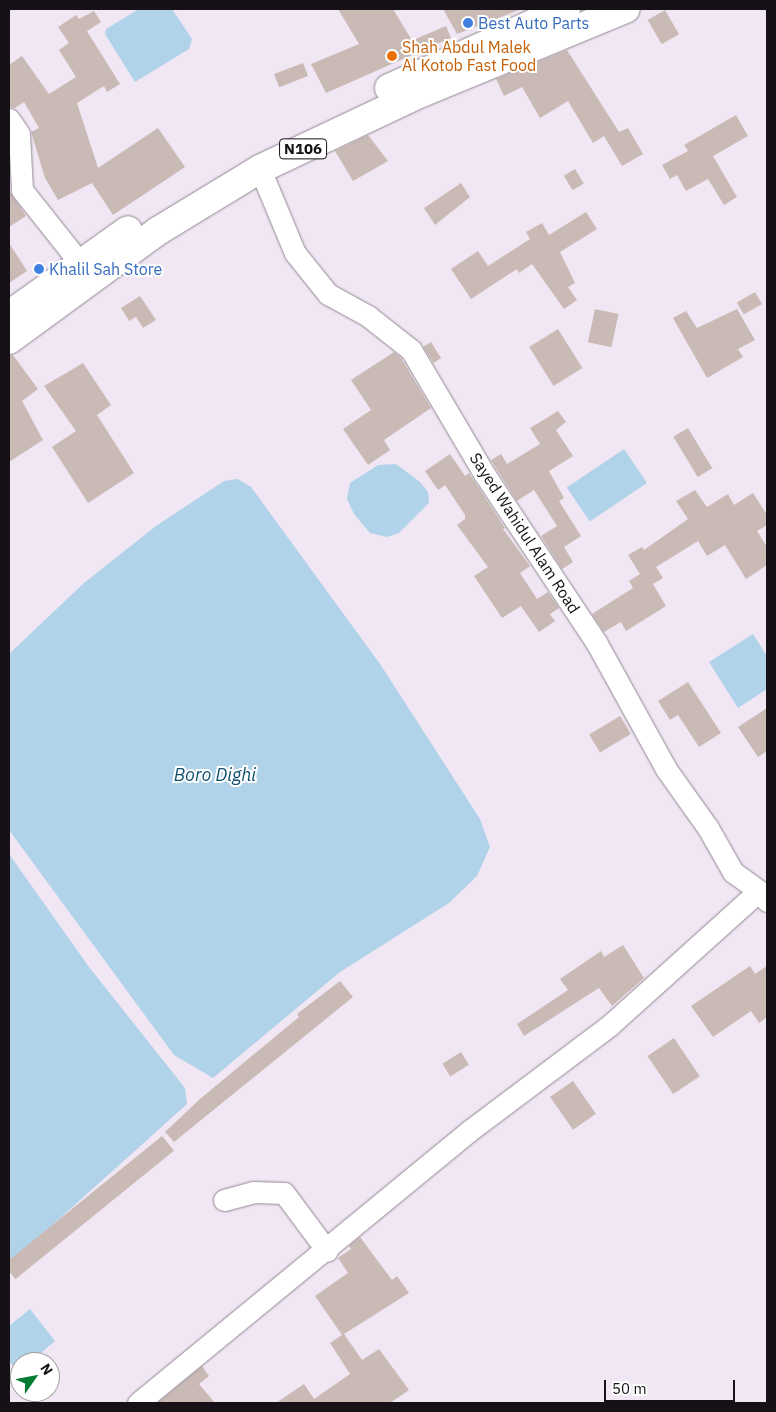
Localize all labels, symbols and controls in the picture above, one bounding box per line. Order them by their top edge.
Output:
place label: Best Auto Parts [478,13,589,33]
marker: Best Auto Parts [462,17,474,29]
place label: Shah Abdul Malek Al Kotob Fast Food [402,37,536,75]
marker: Shah Abdul Malek Al Kotob Fast Food [386,50,398,62]
road number: N106 [278,136,328,162]
place label: Khalil Sah Store [49,259,162,279]
marker: Khalil Sah Store [33,263,45,275]
street label: Sayed Wahidul Alam Road [466,449,584,617]
water label: Boro Dighi [174,764,256,786]
north arrow [10,1352,60,1402]
text: N [36,1360,57,1379]
scale bar [606,1370,737,1402]
text: 50 m [612,1379,647,1398]

